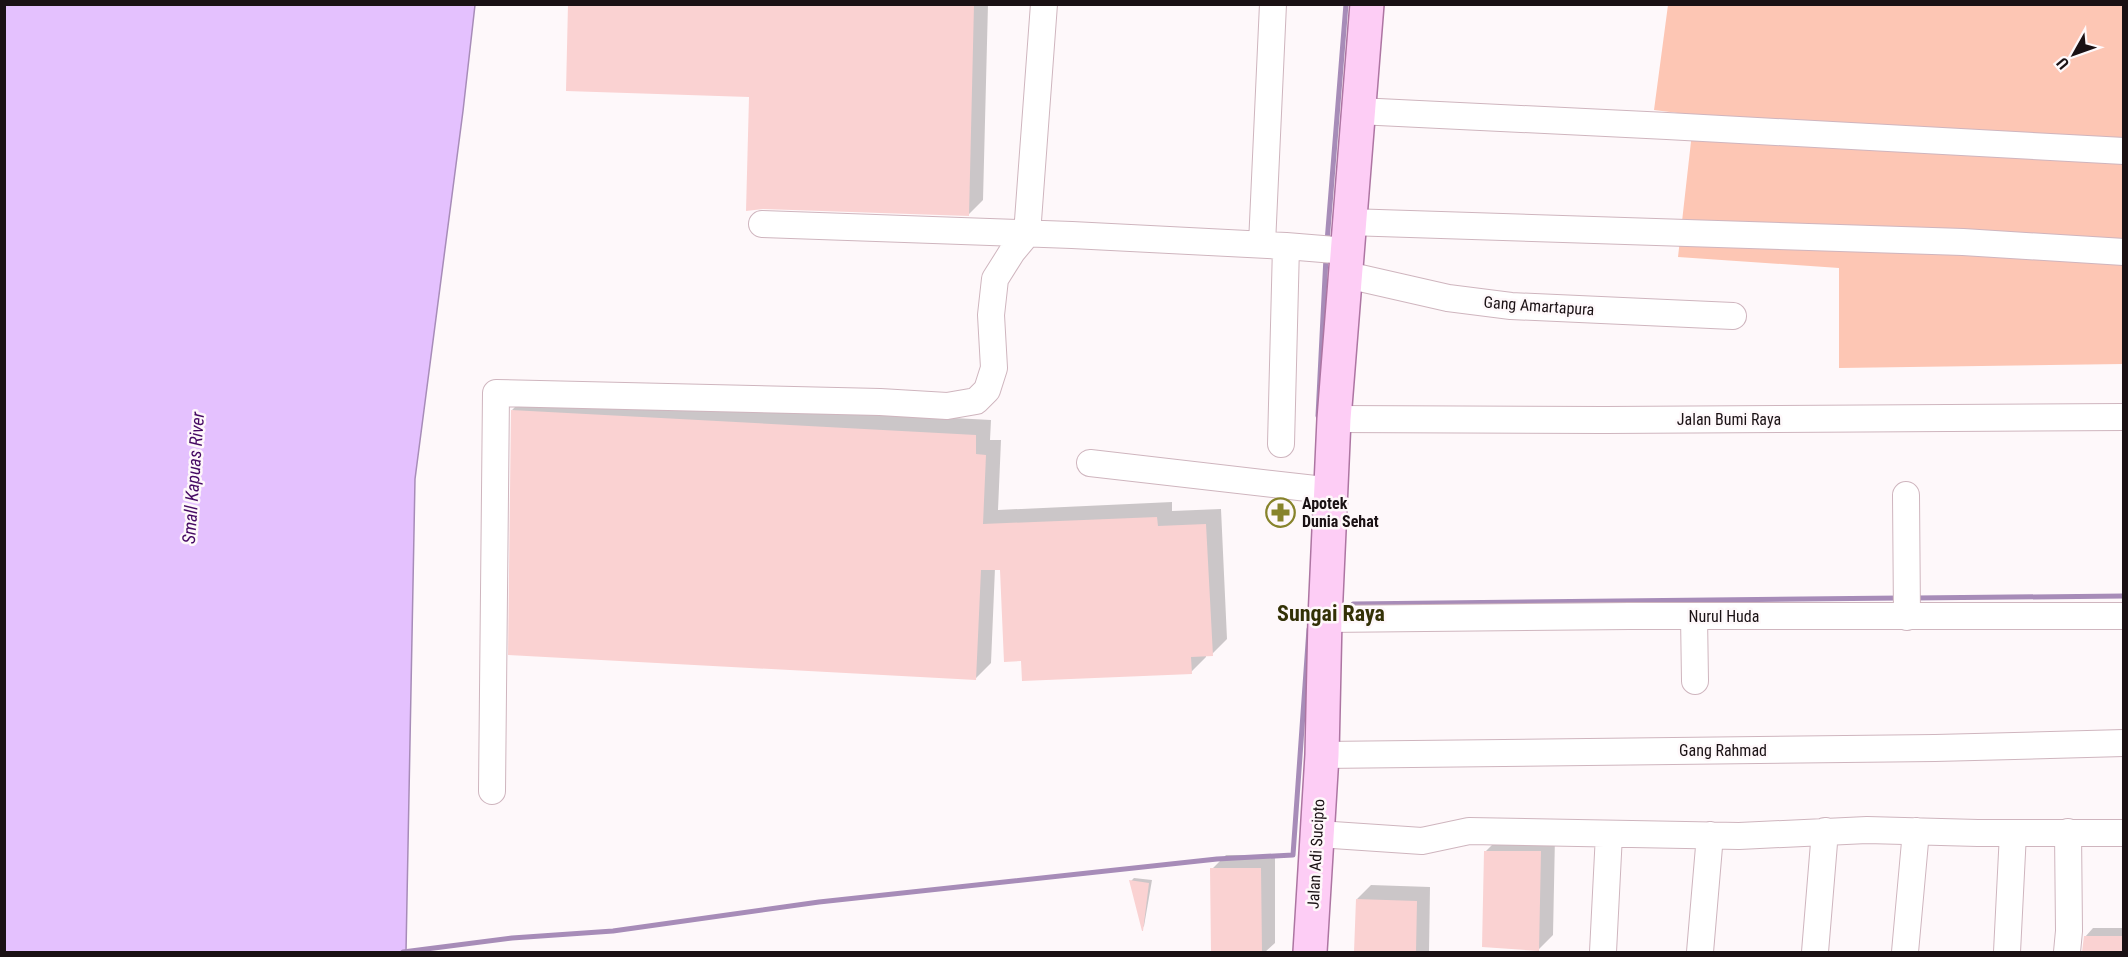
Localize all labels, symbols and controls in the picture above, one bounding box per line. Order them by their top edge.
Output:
north arrow [2044,24,2104,84]
text: U [2053,54,2073,73]
street label: Gang Amartapura [1483,293,1595,319]
street label: Jalan Bumi Raya [1677,410,1781,429]
water label: Small Kapuas River [178,411,208,545]
place label: Apotek Dunia Sehat [1302,494,1379,531]
pharmacy icon: Apotek Dunia Sehat [1265,496,1297,528]
district label: Sungai Raya [1277,601,1385,626]
street label: Nurul Huda [1689,607,1759,626]
street label: Gang Rahmad [1679,741,1767,760]
street label: Jalan Adi Sucipto [1304,798,1328,910]

